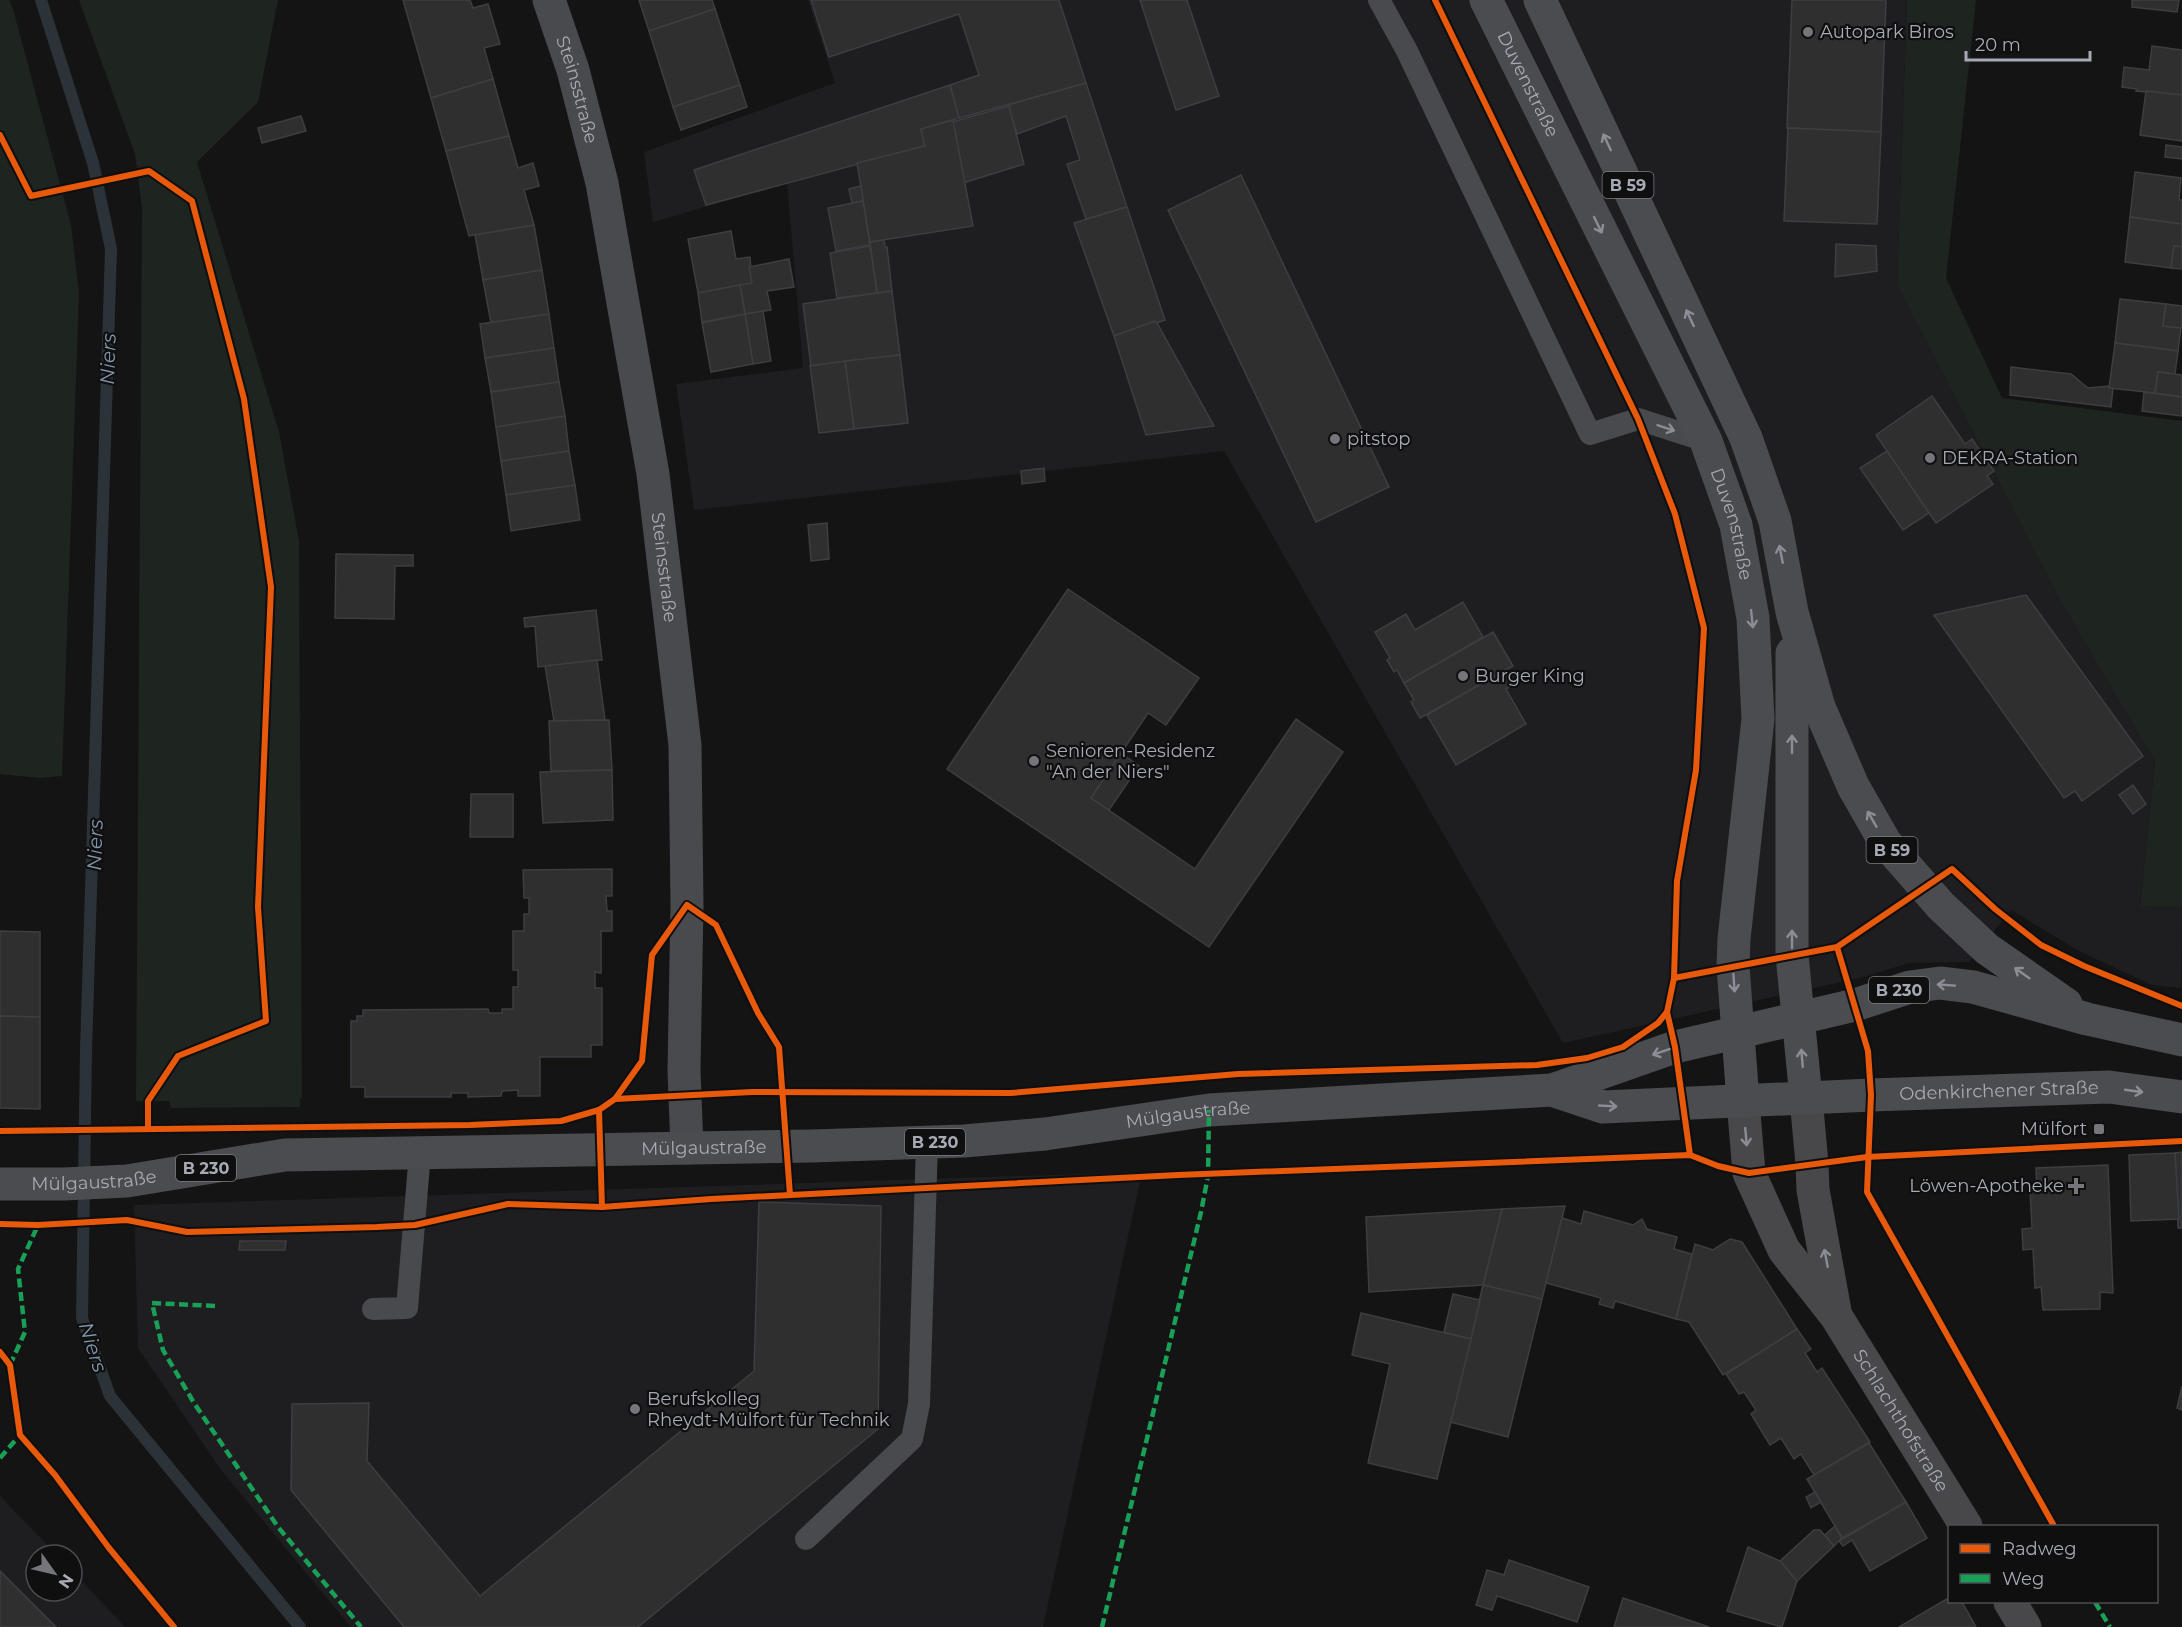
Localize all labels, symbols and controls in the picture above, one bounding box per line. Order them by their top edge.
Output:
place label: Autopark Biros [1820,21,1954,43]
scale bar [1966,24,2090,62]
marker: Autopark Biros [1801,25,1815,39]
street label: Duvenstraße [1492,27,1564,141]
street label: Steinsstraße [551,33,602,146]
text: 20 m [1975,34,2021,56]
one-way arrow [1600,133,1612,151]
road number: B 59 [1602,172,1654,198]
one-way arrow [1593,215,1604,233]
one-way arrow [1684,310,1696,328]
water label: Niers [95,333,121,385]
one-way arrow [1656,423,1675,434]
place label: pitstop [1347,428,1410,450]
marker: pitstop [1328,432,1342,446]
place label: DEKRA-Station [1942,447,2078,469]
marker: DEKRA-Station [1923,451,1937,465]
street label: Duvenstraße [1706,465,1757,582]
street label: Steinsstraße [647,511,681,624]
one-way arrow [1775,545,1786,565]
one-way arrow [1747,608,1758,628]
place label: Burger King [1475,665,1585,687]
marker: Burger King [1456,669,1470,683]
one-way arrow [1786,735,1798,755]
place label: Senioren-Residenz "An der Niers" [1046,740,1215,783]
marker: Senioren-Residenz "An der Niers" [1027,754,1041,768]
one-way arrow [1866,811,1878,828]
water label: Niers [82,819,108,871]
road number: B 59 [1866,837,1918,863]
one-way arrow [1786,930,1798,950]
one-way arrow [2014,967,2030,979]
one-way arrow [1729,972,1740,992]
road number: B 230 [1869,977,1929,1003]
one-way arrow [1936,979,1956,990]
one-way arrow [1652,1048,1671,1059]
one-way arrow [1796,1049,1807,1069]
street label: Odenkirchener Straße [1899,1076,2099,1105]
one-way arrow [2124,1085,2143,1096]
street label: Mülgaustraße [1124,1097,1251,1133]
one-way arrow [1598,1101,1617,1112]
place label: Mülfort [2021,1118,2087,1140]
marker: Mülfort [2092,1122,2106,1136]
one-way arrow [1741,1126,1752,1146]
road number: B 230 [905,1129,965,1155]
street label: Mülgaustraße [641,1136,767,1160]
road number: B 230 [176,1155,236,1181]
street label: Mülgaustraße [31,1165,158,1195]
place label: Löwen-Apotheke [1909,1175,2064,1197]
marker: Löwen-Apotheke [2069,1179,2083,1193]
one-way arrow [1820,1249,1831,1268]
water label: Niers [74,1319,112,1375]
street label: Schlachthofstraße [1848,1345,1953,1496]
place label: Berufskolleg Rheydt-Mülfort für Technik [647,1388,890,1431]
marker: Berufskolleg Rheydt-Mülfort für Technik [628,1402,642,1416]
legend [1948,1525,2158,1603]
text: Radweg [2002,1538,2077,1560]
north arrow [24,1543,84,1603]
text: Weg [2002,1568,2044,1590]
text: N [55,1570,78,1592]

